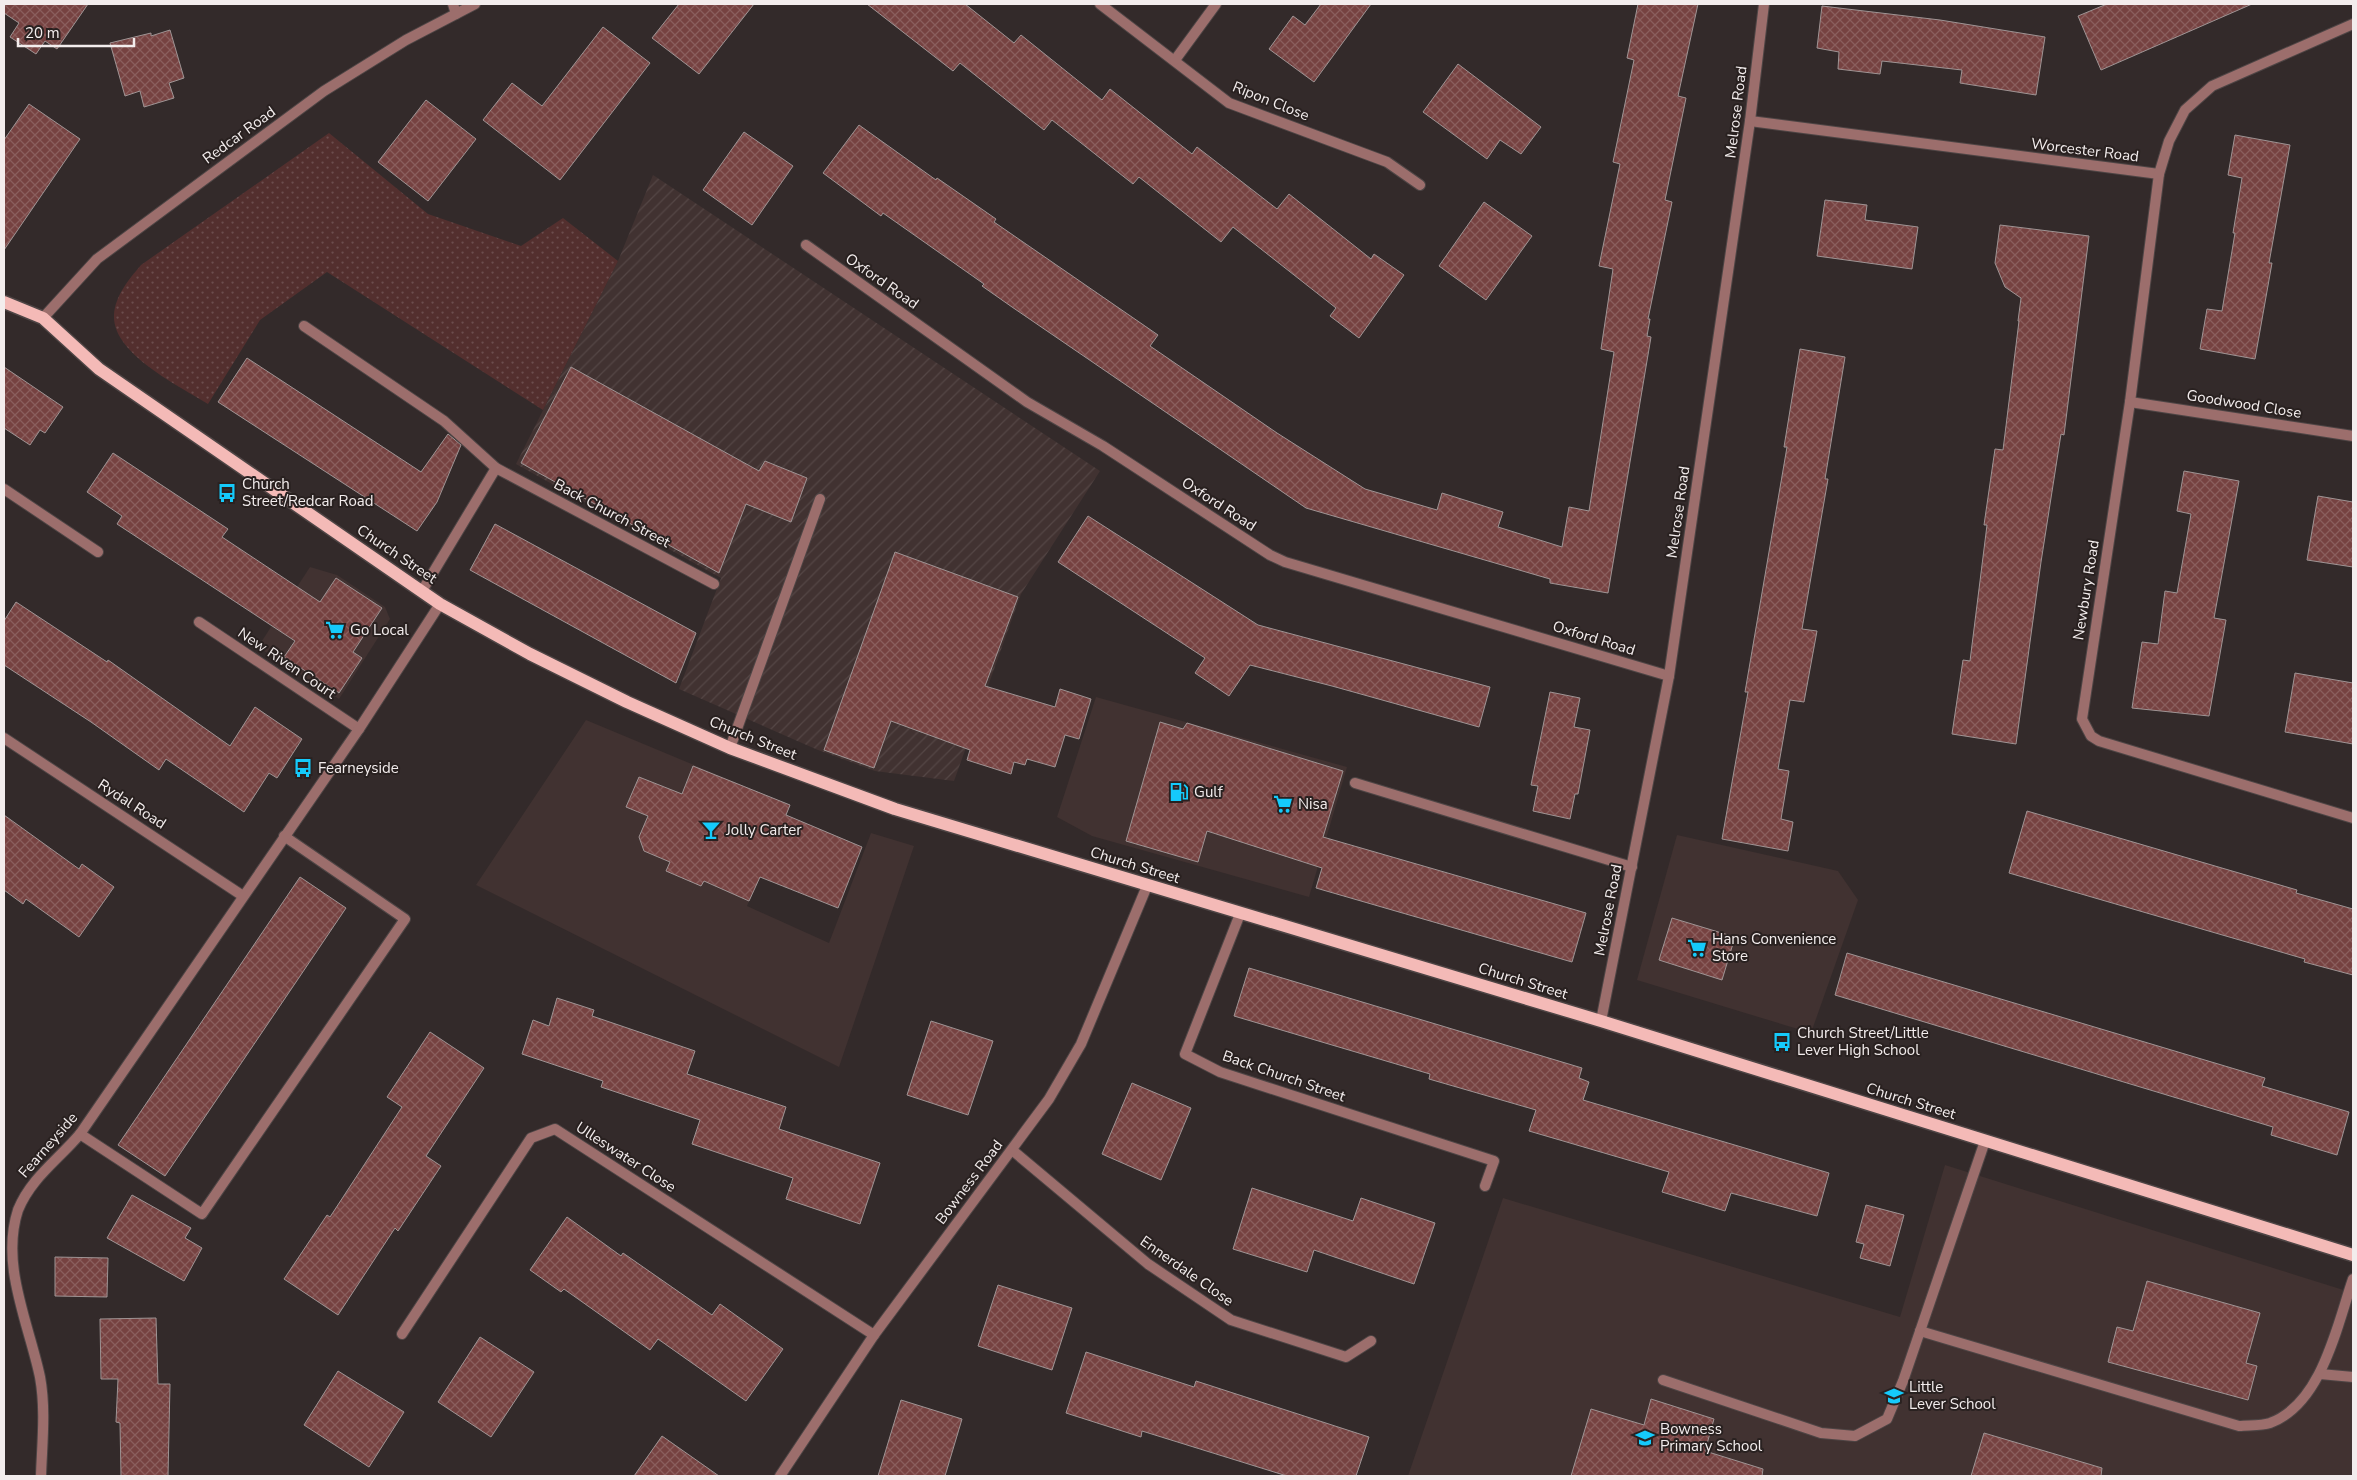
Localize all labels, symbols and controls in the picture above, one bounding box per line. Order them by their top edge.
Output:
scale bar [18,15,134,47]
text: 20 m [25,23,60,43]
street label: Melrose Road [1720,65,1752,159]
street label: Ripon Close [1230,77,1312,125]
street label: Redcar Road [199,102,279,168]
street label: Worcester Road [2030,133,2140,167]
street label: Oxford Road [841,248,923,314]
street label: Goodwood Close [2185,385,2303,423]
street label: Melrose Road [1662,465,1694,559]
street label: Oxford Road [1178,472,1260,536]
place label: Church Street/Redcar Road [242,474,373,511]
street label: Back Church Street [550,474,674,552]
bus stop icon: Church Street/Redcar Road [216,482,238,504]
street label: Church Street [353,520,442,589]
street label: Newbury Road [2068,539,2104,641]
street label: Oxford Road [1550,616,1638,660]
supermarket icon: Go Local [324,619,346,641]
place label: Go Local [350,620,409,640]
street label: New Riven Court [234,623,341,704]
street label: Church Street [706,711,800,765]
bus stop icon: Fearneyside [292,757,314,779]
place label: Fearneyside [318,758,399,778]
street label: Rydal Road [94,775,170,833]
fuel station icon: Gulf [1168,781,1190,803]
place label: Gulf [1194,782,1224,802]
supermarket icon: Nisa [1272,793,1294,815]
place label: Nisa [1298,794,1328,814]
bar icon: Jolly Carter [700,819,722,841]
place label: Jolly Carter [725,820,802,840]
street label: Church Street [1088,842,1183,888]
street label: Melrose Road [1589,863,1627,957]
place label: Hans Convenience Store [1712,929,1836,966]
supermarket icon: Hans Convenience Store [1686,937,1708,959]
street label: Church Street [1476,958,1571,1004]
place label: Church Street/Little Lever High School [1797,1023,1929,1060]
bus stop icon: Church Street/Little Lever High School [1771,1031,1793,1053]
street label: Back Church Street [1220,1046,1349,1107]
street label: Church Street [1864,1078,1959,1124]
street label: Fearneyside [14,1108,82,1182]
street label: Ulleswater Close [572,1117,680,1197]
street label: Bowness Road [931,1136,1007,1228]
street label: Ennerdale Close [1136,1231,1238,1311]
place label: Little Lever School [1909,1377,1996,1414]
school or university icon: Little Lever School [1883,1385,1905,1407]
place label: Bowness Primary School [1660,1419,1763,1456]
school or university icon: Bowness Primary School [1634,1427,1656,1449]

